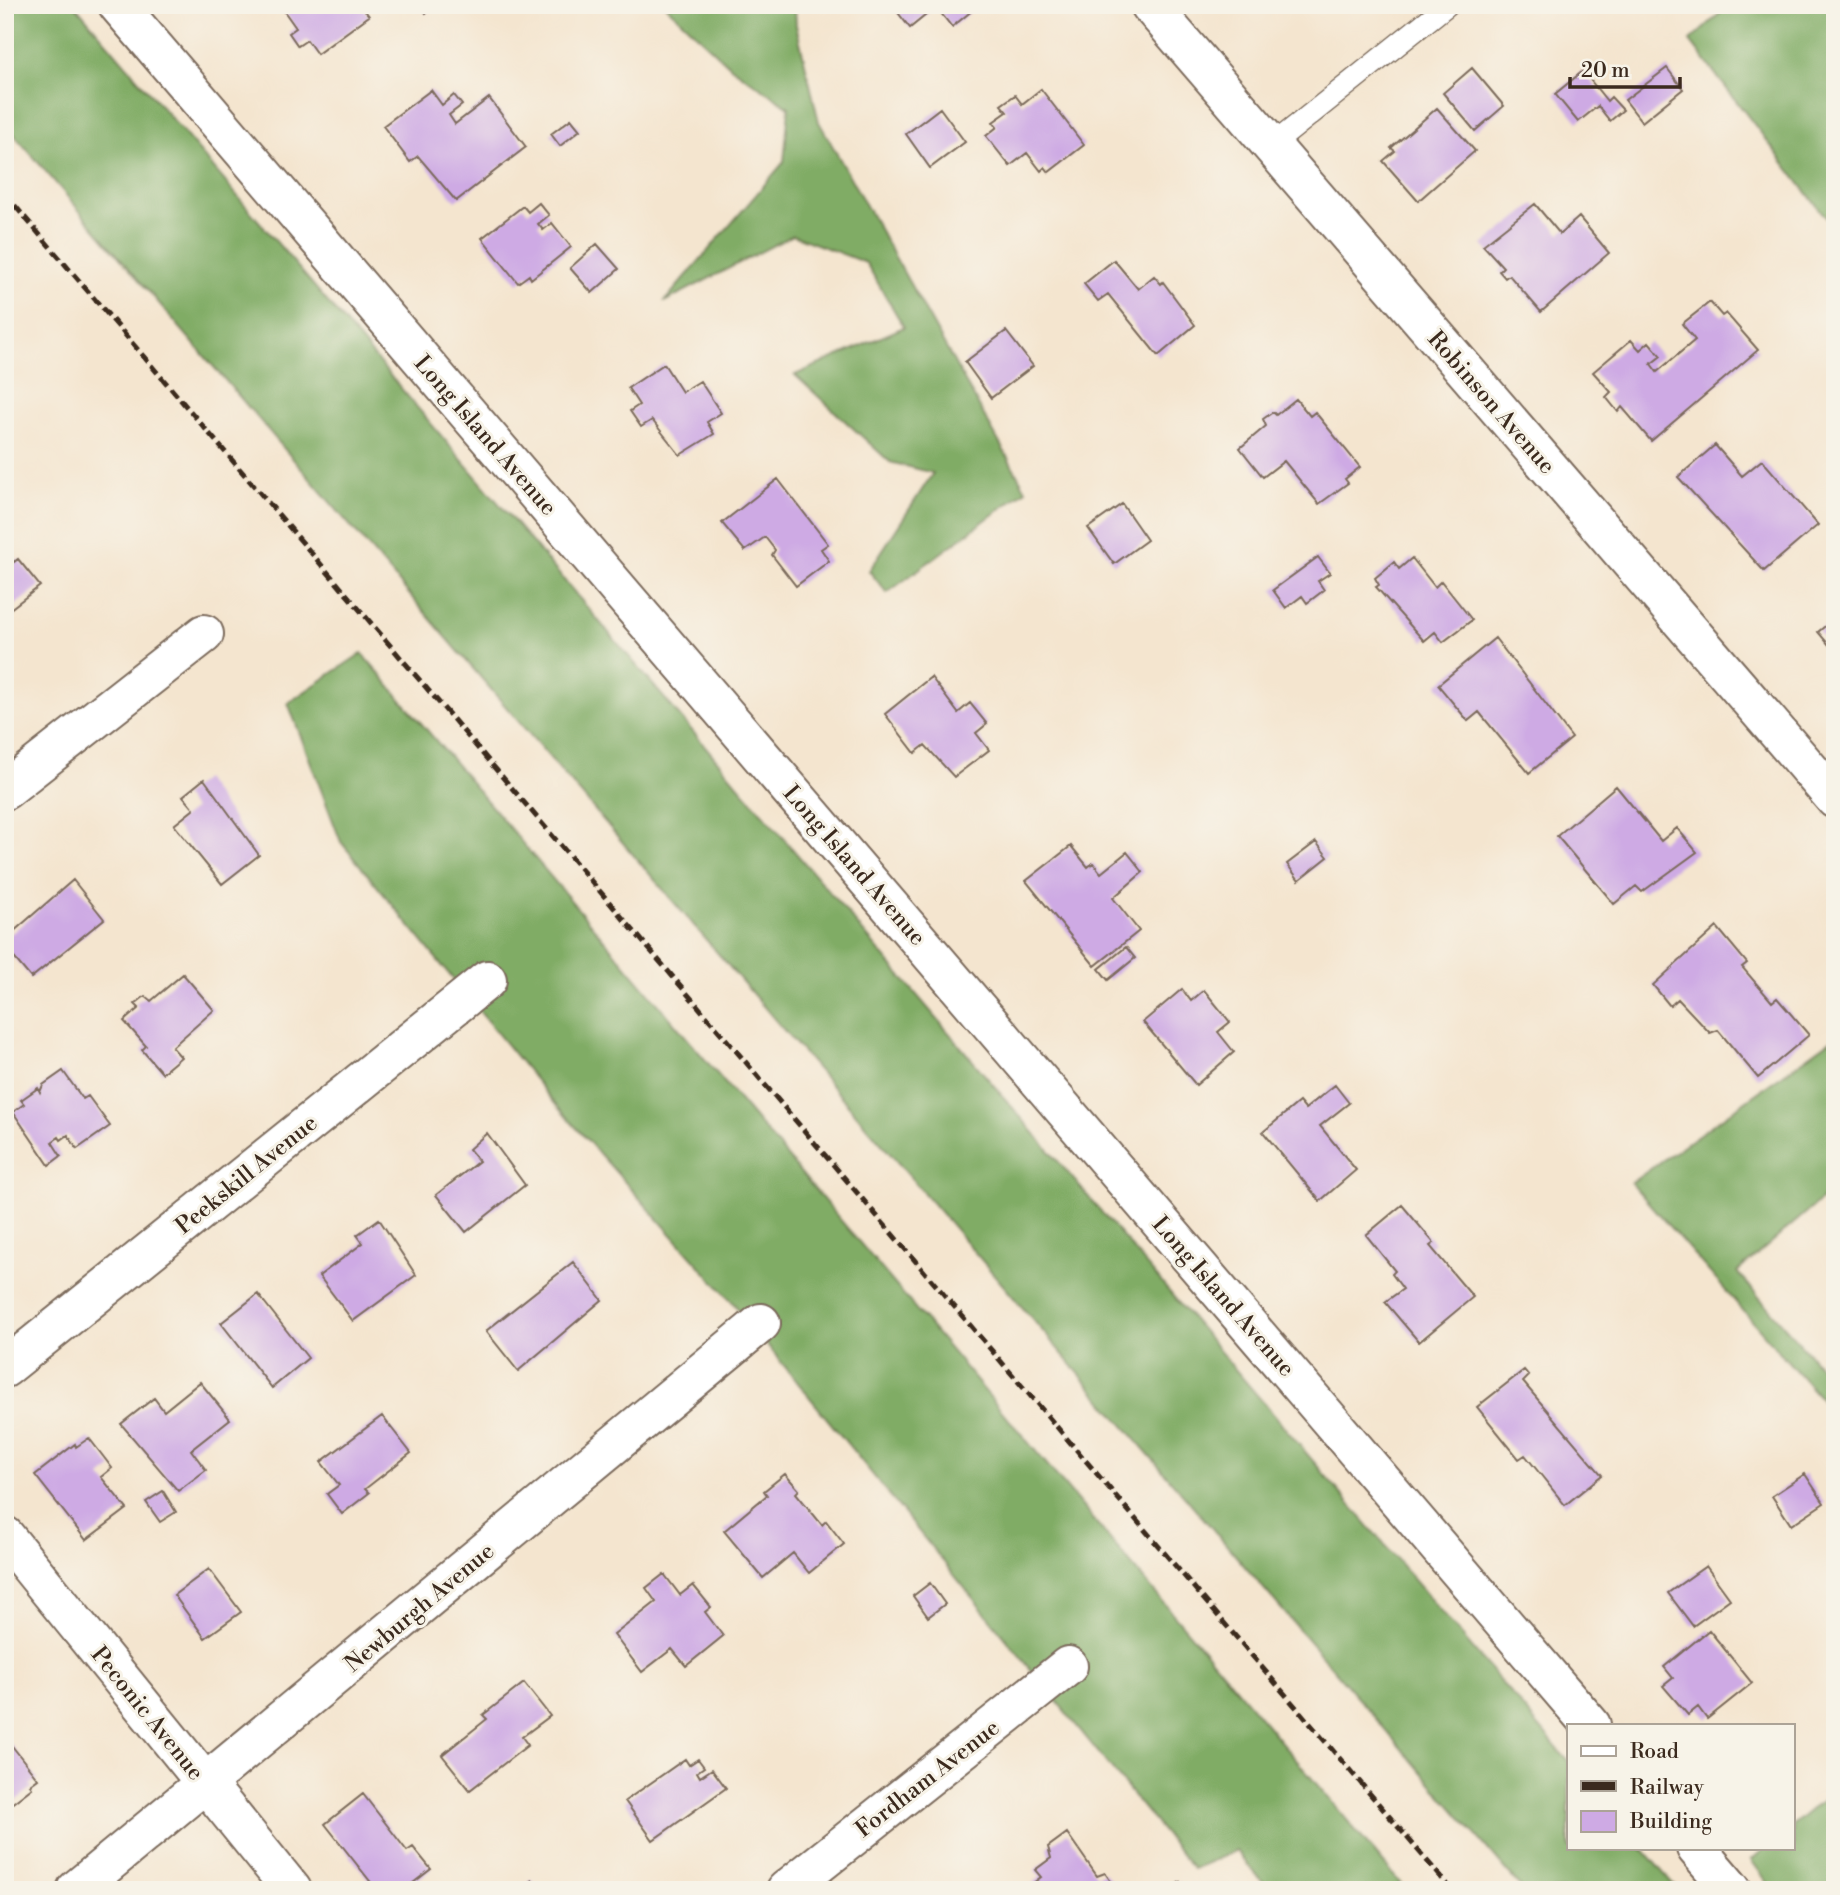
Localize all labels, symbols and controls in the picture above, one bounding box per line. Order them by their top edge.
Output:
scale bar [1570,46,1681,90]
text: 20 m [1581,58,1630,84]
street label: Robinson Avenue [1422,325,1561,480]
street label: Long Island Avenue [408,350,562,521]
street label: Long Island Avenue [777,780,931,951]
street label: Peekskill Avenue [170,1109,323,1240]
street label: Long Island Avenue [1146,1211,1300,1382]
street label: Newburgh Avenue [339,1537,500,1678]
street label: Peconic Avenue [85,1641,210,1786]
street label: Fordham Avenue [850,1714,1005,1844]
legend [1567,1724,1794,1850]
text: Road [1630,1739,1679,1765]
text: Railway [1630,1775,1705,1801]
text: Building [1629,1809,1712,1835]

